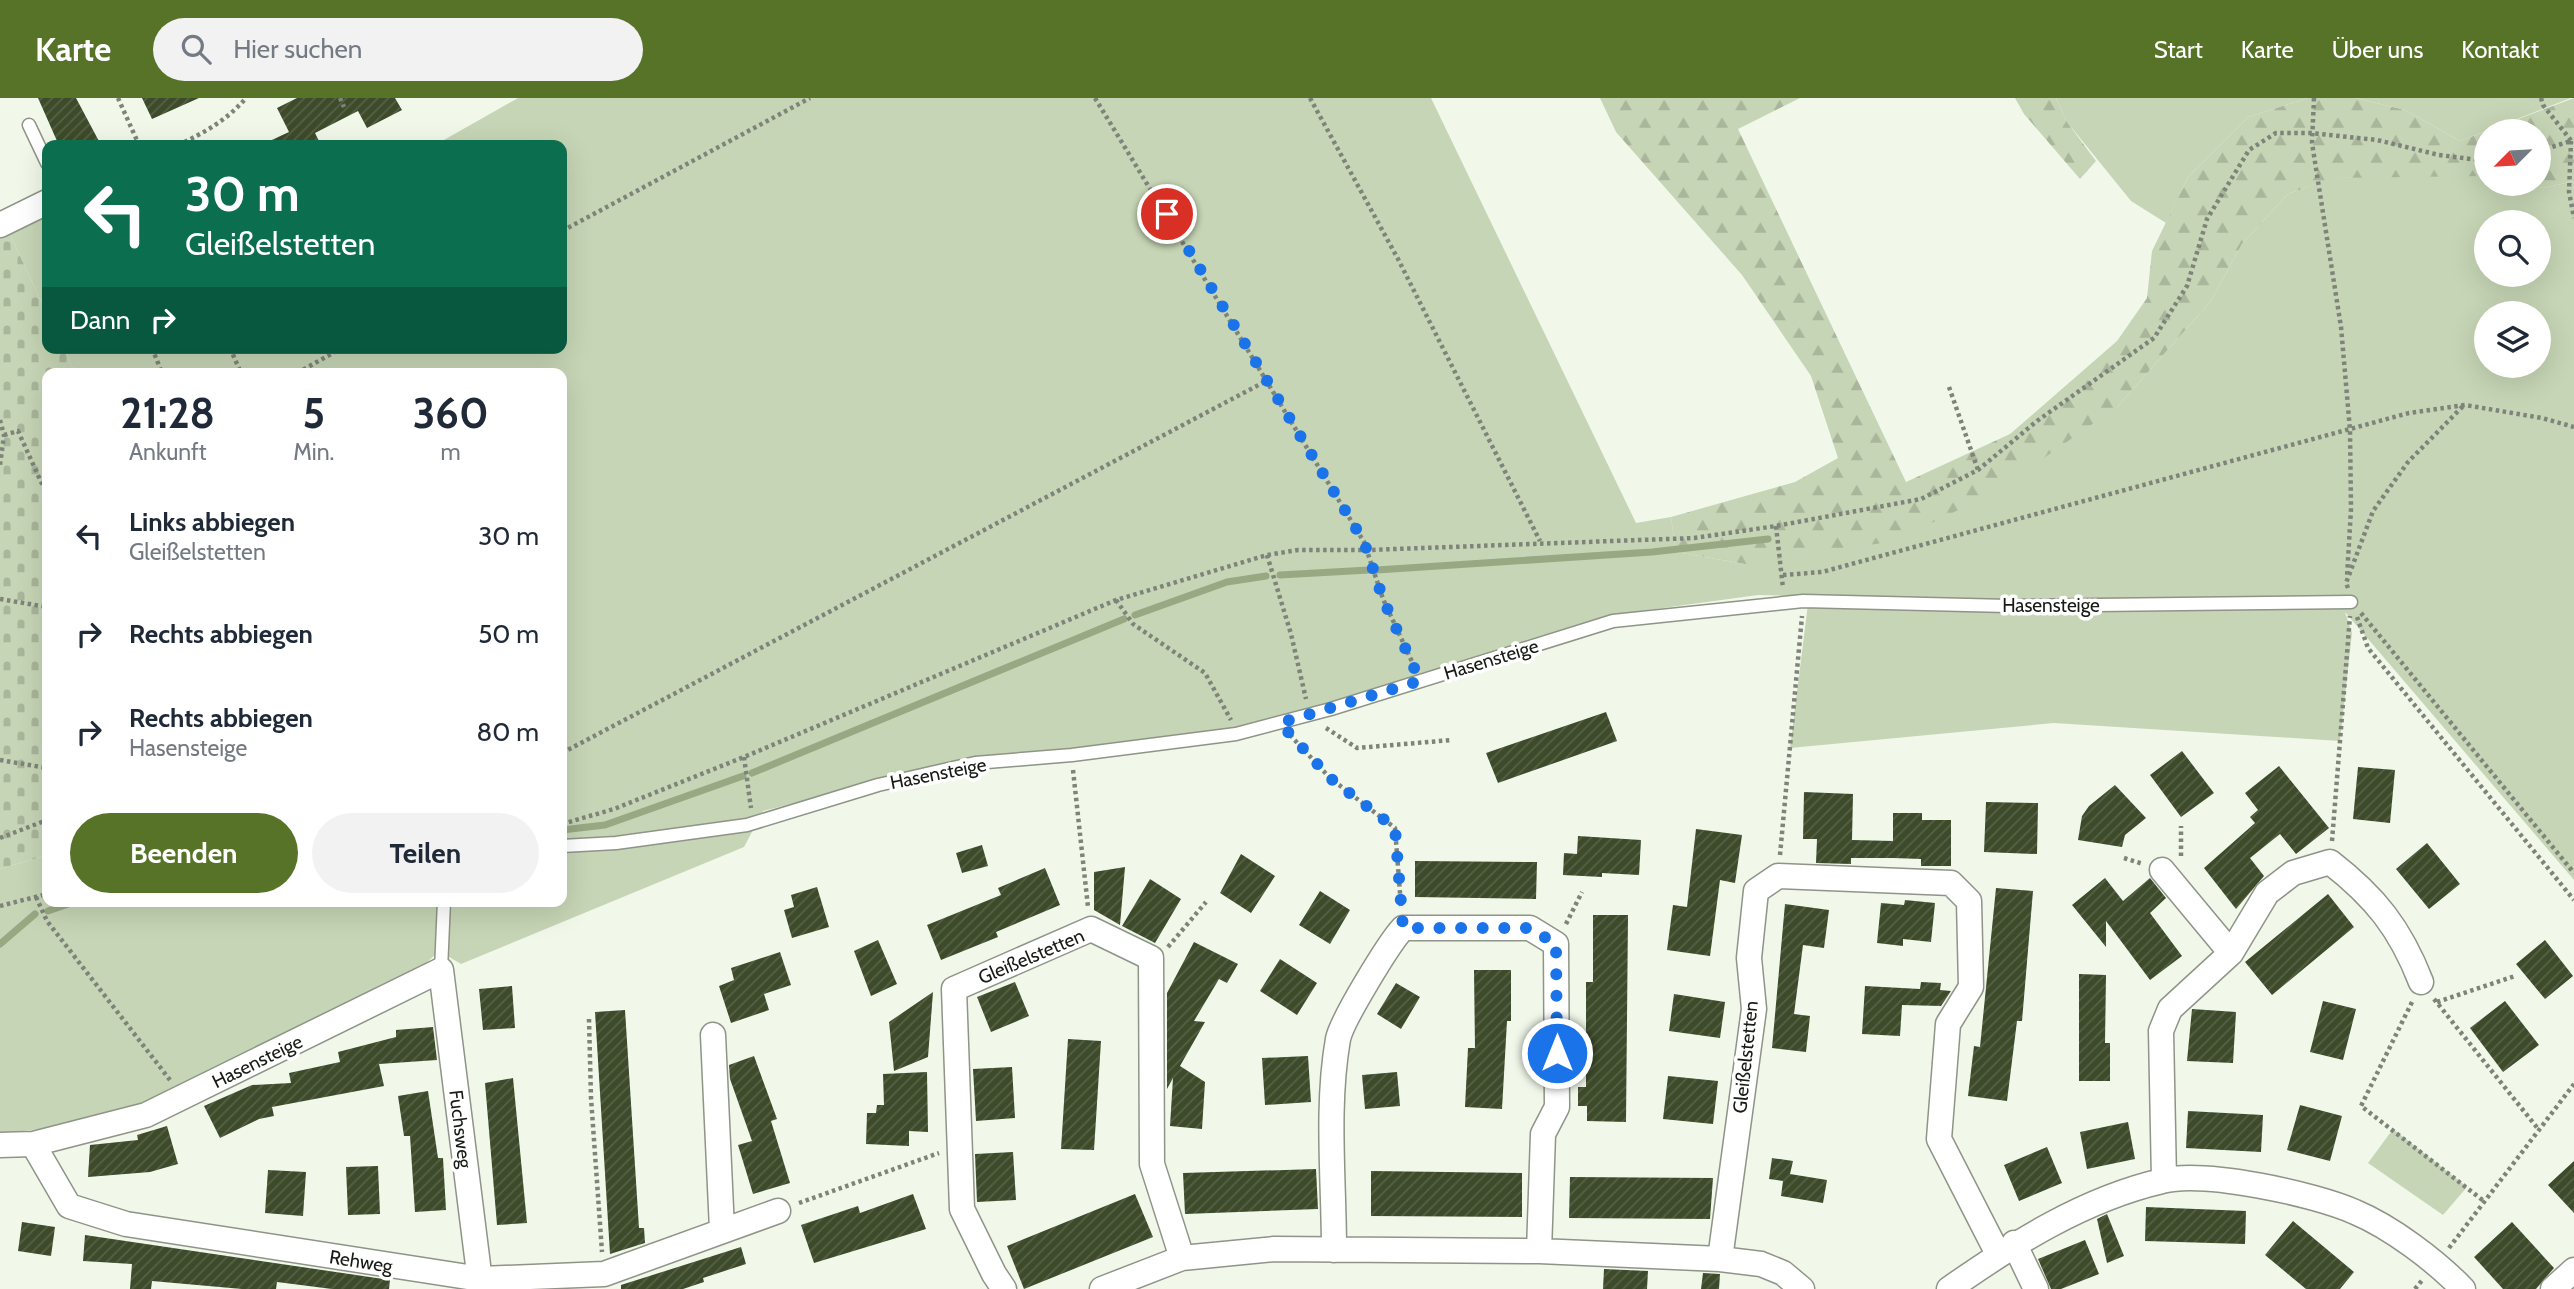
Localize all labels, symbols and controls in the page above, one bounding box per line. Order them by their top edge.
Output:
search box [153,18,643,81]
text: Karte [35,29,111,69]
icon: search [177,30,215,68]
text: Hier suchen [233,33,362,65]
text: Start [2154,35,2203,64]
text: Karte [2241,35,2294,64]
text: Über uns [2332,35,2423,64]
text: Kontakt [2461,35,2539,64]
north arrow [2474,119,2552,196]
map controls [2474,119,2551,378]
text: 30 m [185,164,300,223]
icon: left [70,168,161,259]
pin [1137,184,1197,244]
icon: arrive [1148,195,1186,233]
button: search [2474,210,2551,287]
text: Gleißelstetten [185,224,375,263]
icon: right [144,301,182,339]
button: layers [2474,301,2551,378]
text: Dann [70,304,130,336]
text: 21:28 [120,387,215,439]
text: 5 [303,387,325,439]
text: 360 [413,387,489,439]
text: Ankunft [129,438,206,466]
text: Min. [293,438,334,466]
text: m [441,438,461,466]
text: Links abbiegen [129,506,295,538]
icon: left [70,517,108,555]
text: 30 m [478,520,539,552]
text: Gleißelstetten [129,538,266,566]
street label: Hasensteige [2002,594,2100,617]
icon: right [70,615,108,653]
text: Rechts abbiegen [129,618,313,650]
text: 50 m [478,618,539,650]
street label: Hasensteige [1441,634,1541,685]
text: Rechts abbiegen [129,702,313,734]
icon: right [70,713,108,751]
text: 80 m [476,716,539,748]
text: Hasensteige [129,734,247,762]
street label: Hasensteige [888,753,989,794]
button: Beenden [70,813,298,893]
button: Teilen [312,813,539,893]
street label: Gleißelstetten [975,924,1088,989]
street label: Gleißelstetten [1728,1000,1763,1114]
position arrow [1520,1016,1594,1090]
street label: Hasensteige [208,1030,306,1093]
street label: Fuchsweg [444,1089,477,1170]
street label: Rehweg [328,1245,395,1278]

